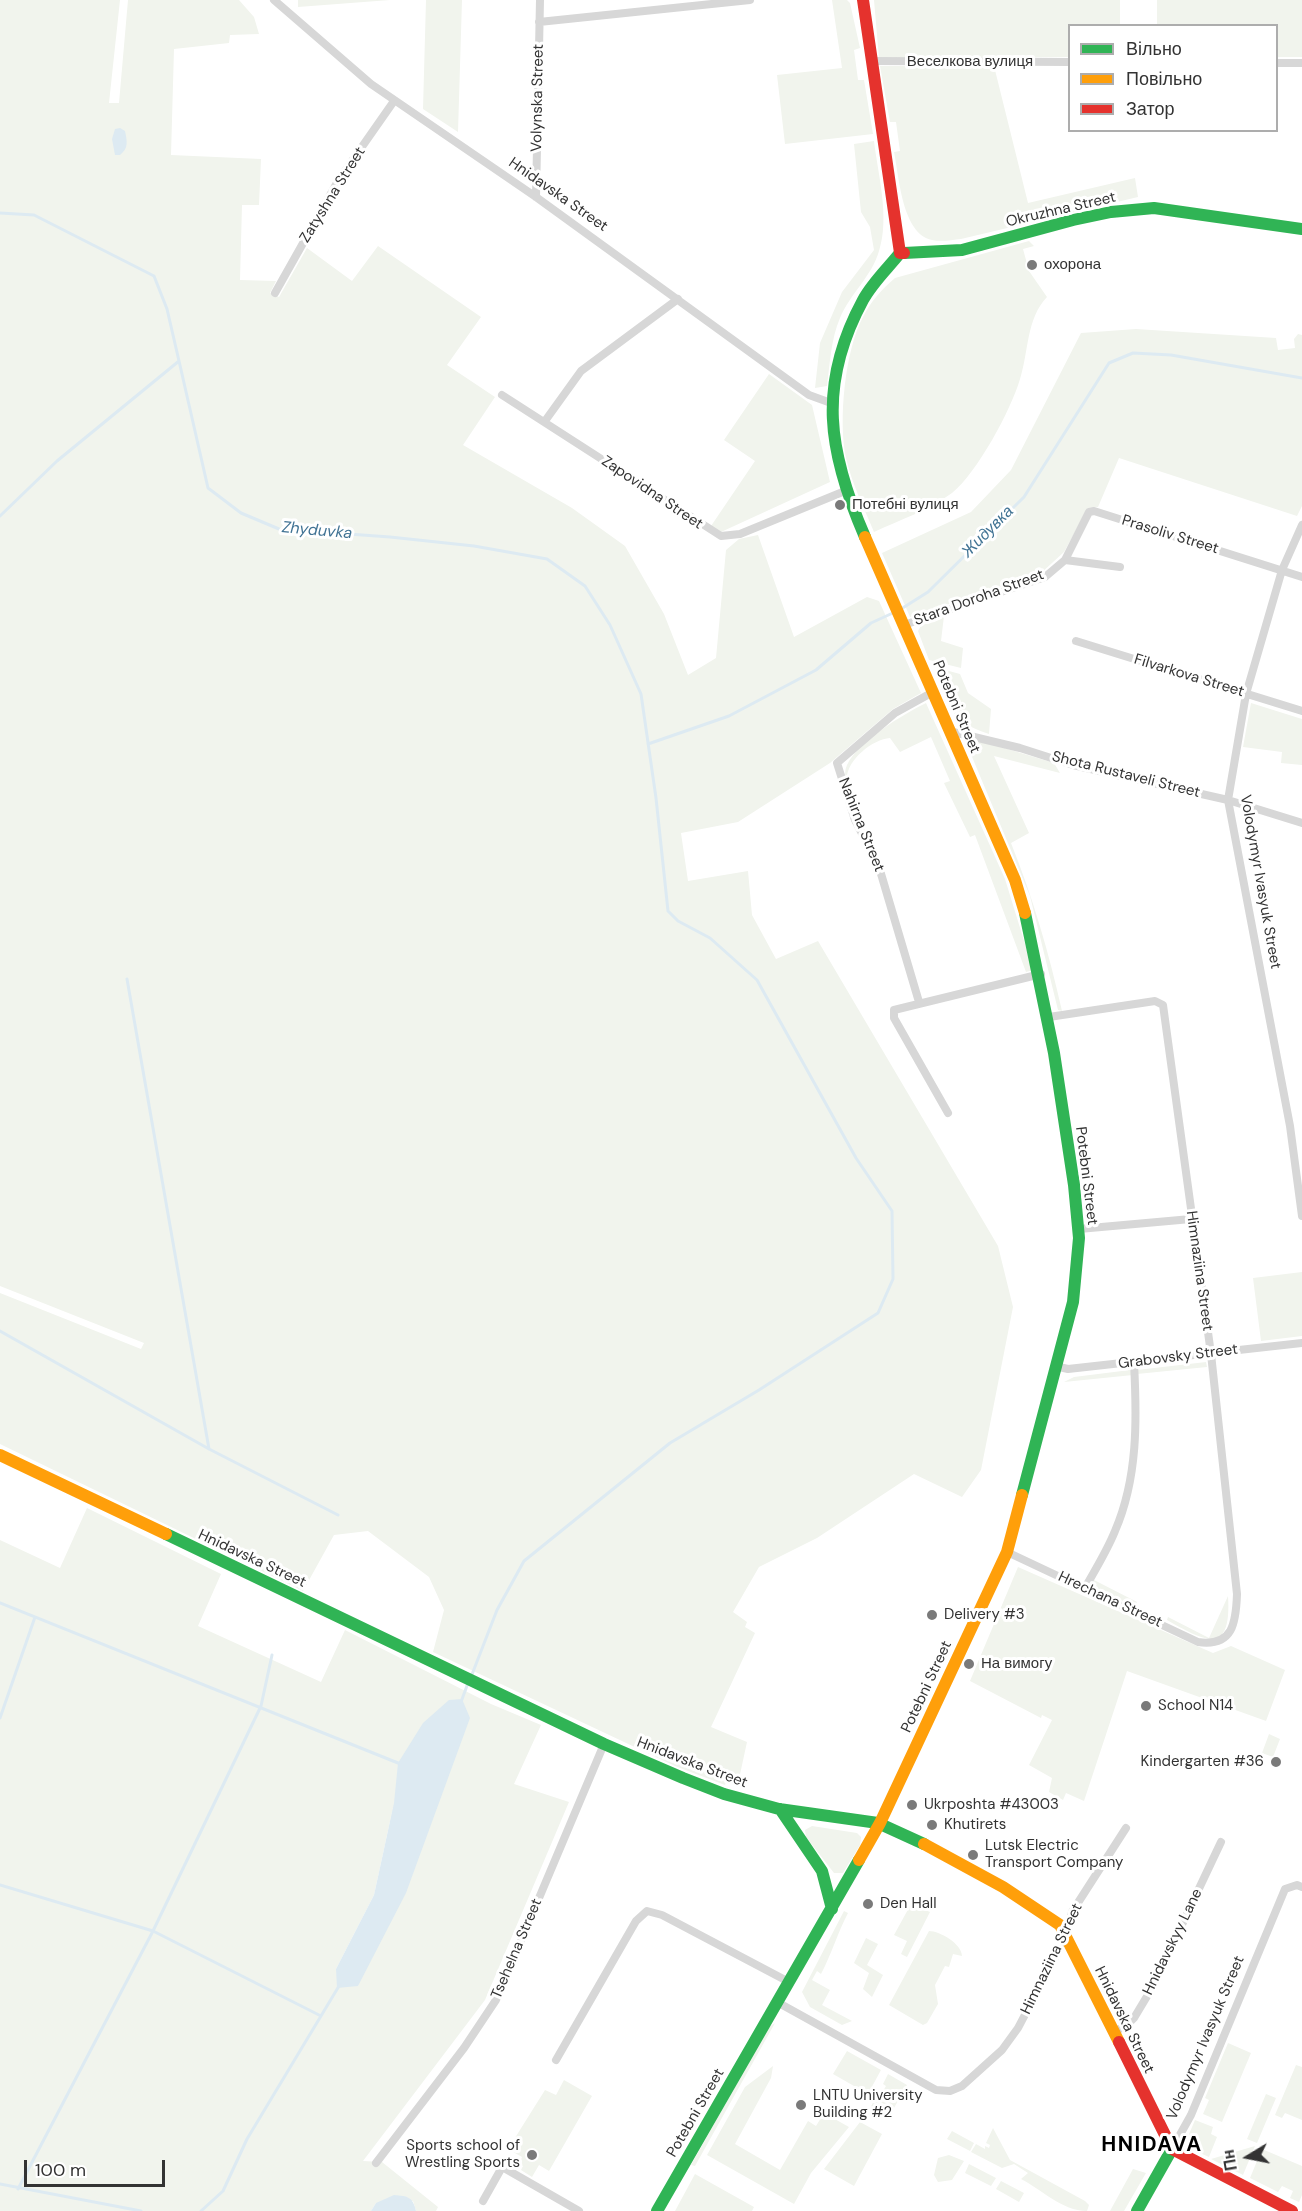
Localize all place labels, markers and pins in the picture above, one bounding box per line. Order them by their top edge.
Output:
place label: охорона [1044,256,1101,274]
marker: охорона [1025,258,1039,272]
place label: Потебні вулиця [852,496,959,514]
marker: Потебні вулиця [833,498,847,512]
place label: Delivery #3 [944,1606,1025,1624]
marker: Delivery #3 [925,1608,939,1622]
place label: На вимогу [981,1655,1052,1673]
marker: На вимогу [962,1657,976,1671]
place label: School N14 [1158,1697,1233,1715]
marker: School N14 [1139,1699,1153,1713]
place label: Kindergarten #36 [1141,1753,1264,1771]
marker: Kindergarten #36 [1269,1755,1283,1769]
place label: Ukrposhta #43003 [924,1796,1059,1814]
marker: Ukrposhta #43003 [905,1798,919,1812]
place label: Khutirets [944,1816,1006,1834]
marker: Khutirets [925,1818,939,1832]
place label: Lutsk Electric Transport Company [985,1837,1123,1872]
marker: Lutsk Electric Transport Company [966,1848,980,1862]
place label: Den Hall [880,1895,937,1913]
marker: Den Hall [861,1897,875,1911]
place label: LNTU University Building #2 [813,2087,922,2122]
marker: LNTU University Building #2 [794,2098,808,2112]
place label: Sports school of Wrestling Sports [405,2137,520,2172]
marker: Sports school of Wrestling Sports [525,2148,539,2162]

